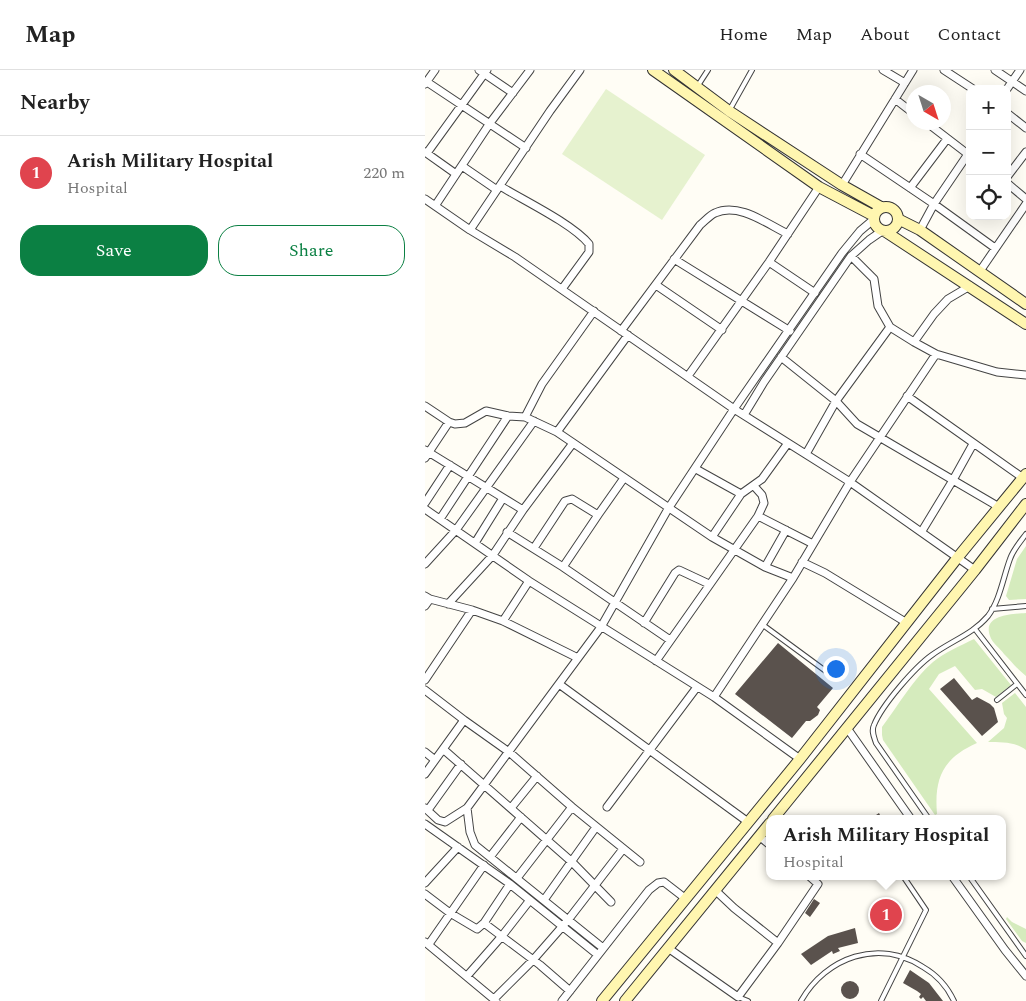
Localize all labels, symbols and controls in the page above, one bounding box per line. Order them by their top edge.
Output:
text: Map [25,17,75,53]
text: Home [719,21,768,48]
text: Map [796,21,832,48]
text: About [860,21,910,48]
text: Contact [938,21,1001,48]
north arrow [906,85,951,130]
map controls [966,85,1011,220]
button: + [966,85,1011,130]
text: Nearby [20,87,90,119]
button: − [966,130,1011,175]
text: Arish Military Hospital [67,147,273,176]
text: 1 [32,161,40,185]
text: 220 m [363,161,405,185]
button: locate [966,175,1011,220]
text: Hospital [67,176,128,200]
button: Save [20,225,208,276]
button: Share [218,225,405,276]
your location [823,656,849,682]
popup [766,815,1006,880]
text: Arish Military Hospital [783,821,989,850]
text: Hospital [783,850,844,874]
pin: 1 [870,896,902,934]

